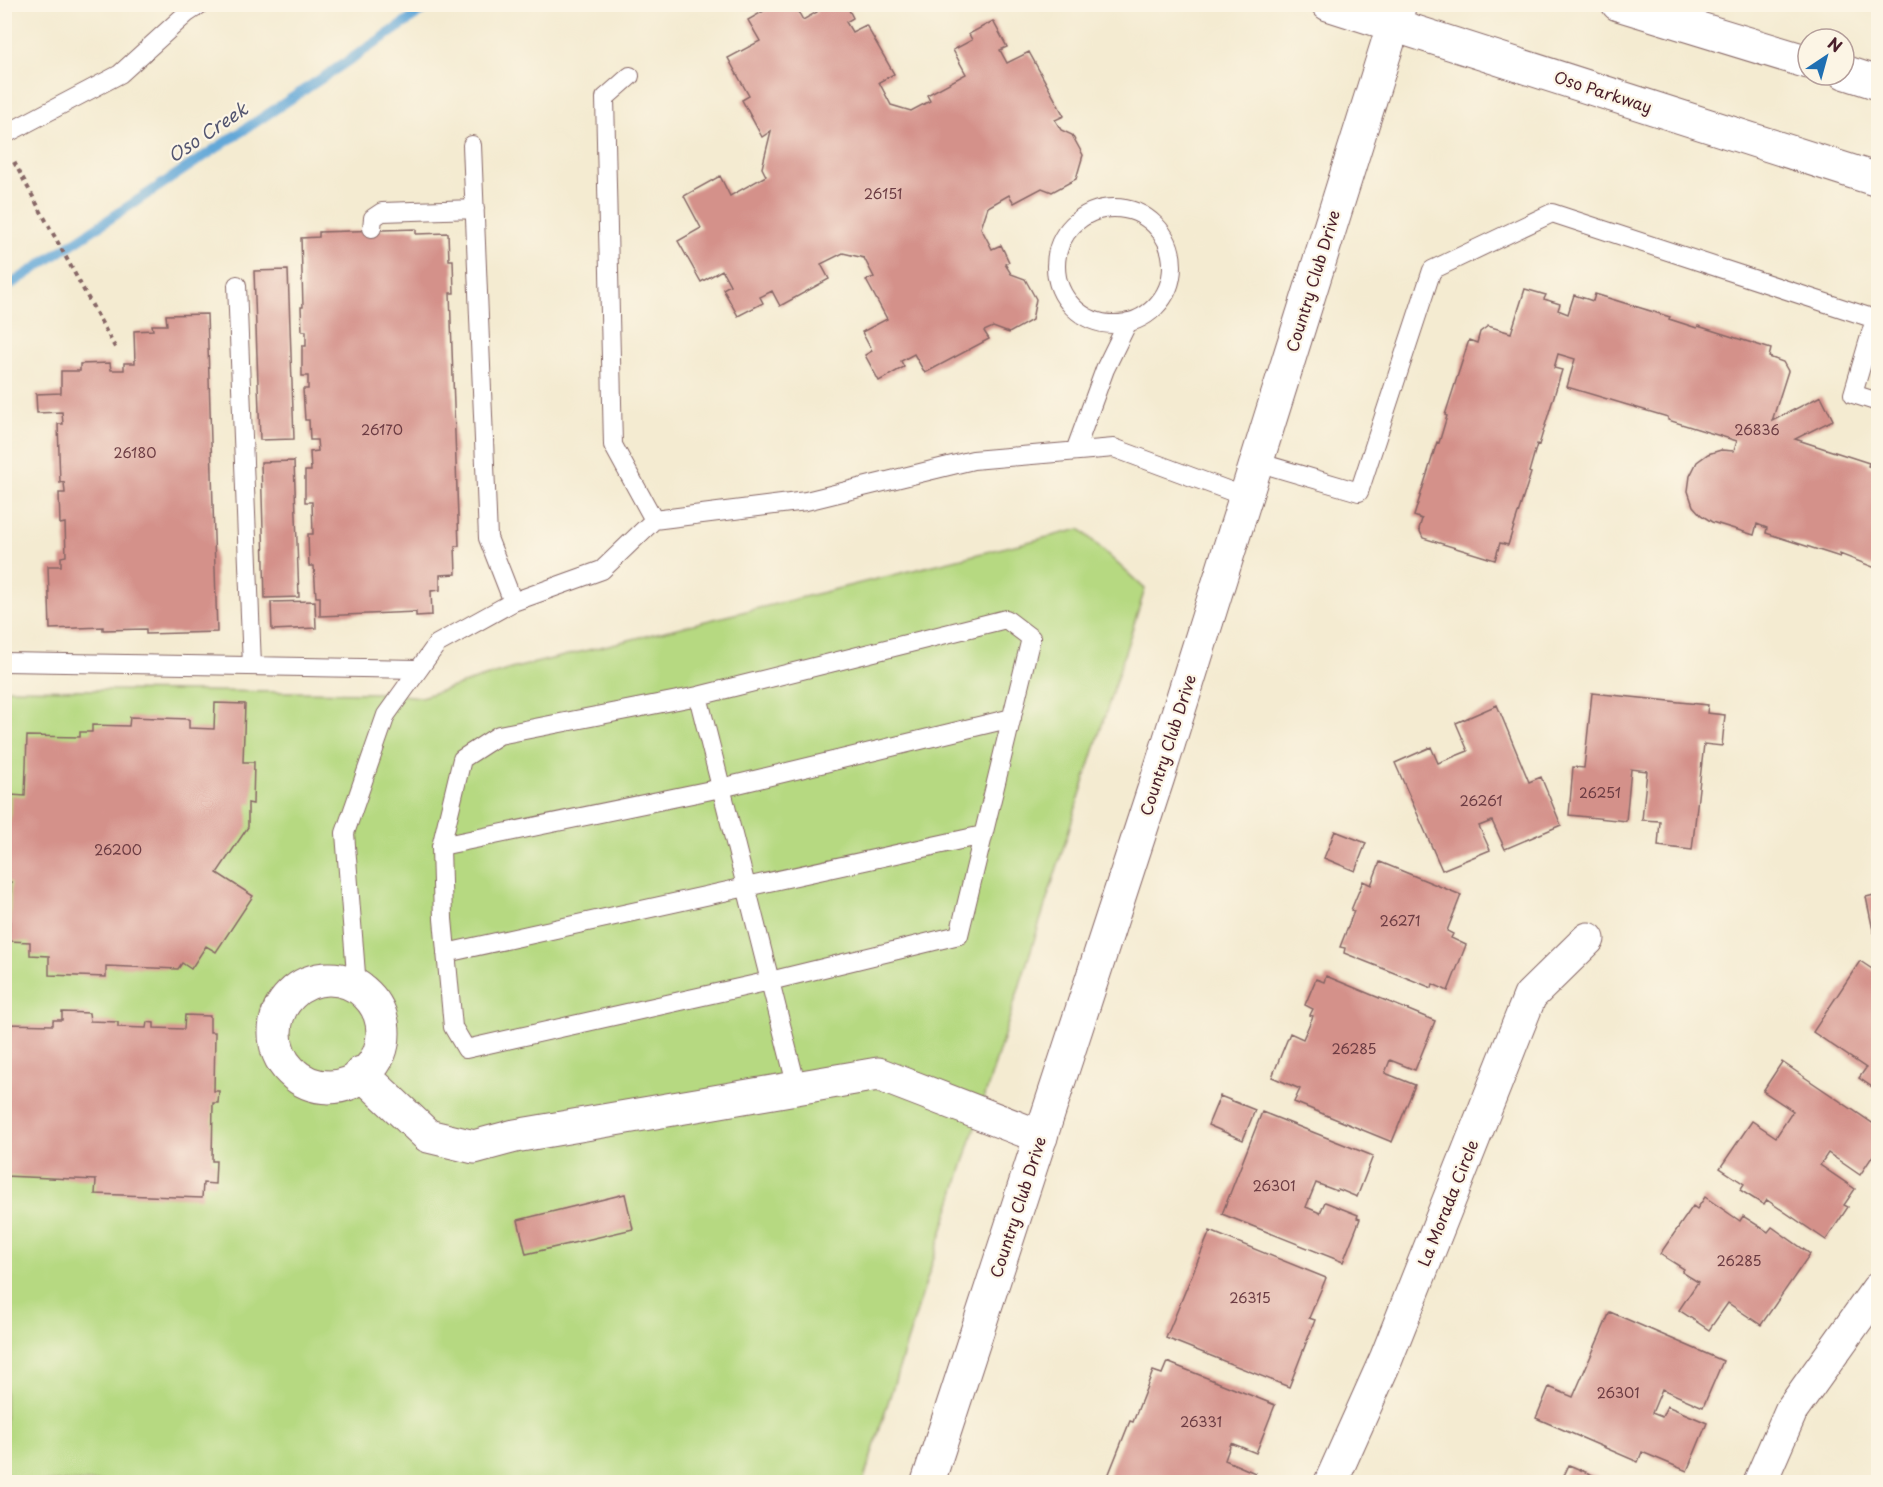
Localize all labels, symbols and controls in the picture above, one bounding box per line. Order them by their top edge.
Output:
north arrow [1796,27,1856,87]
text: N [1823,31,1848,57]
street label: Oso Parkway [1551,64,1655,118]
water label: Oso Creek [162,94,253,169]
house number: 26151 [864,183,902,204]
street label: Country Club Drive [1279,207,1345,355]
house number: 26170 [361,419,403,440]
house number: 26836 [1734,419,1780,440]
house number: 26180 [114,442,156,463]
street label: Country Club Drive [1133,671,1201,818]
house number: 26251 [1579,782,1621,803]
house number: 26261 [1459,790,1503,811]
house number: 26200 [94,839,142,860]
house number: 26271 [1380,910,1420,931]
house number: 26285 [1331,1038,1377,1059]
street label: Country Club Drive [983,1133,1051,1280]
street label: La Morada Circle [1411,1136,1483,1270]
house number: 26301 [1252,1175,1296,1196]
house number: 26285 [1716,1250,1762,1271]
house number: 26315 [1229,1287,1271,1308]
house number: 26301 [1596,1382,1640,1403]
house number: 26331 [1180,1411,1222,1432]

